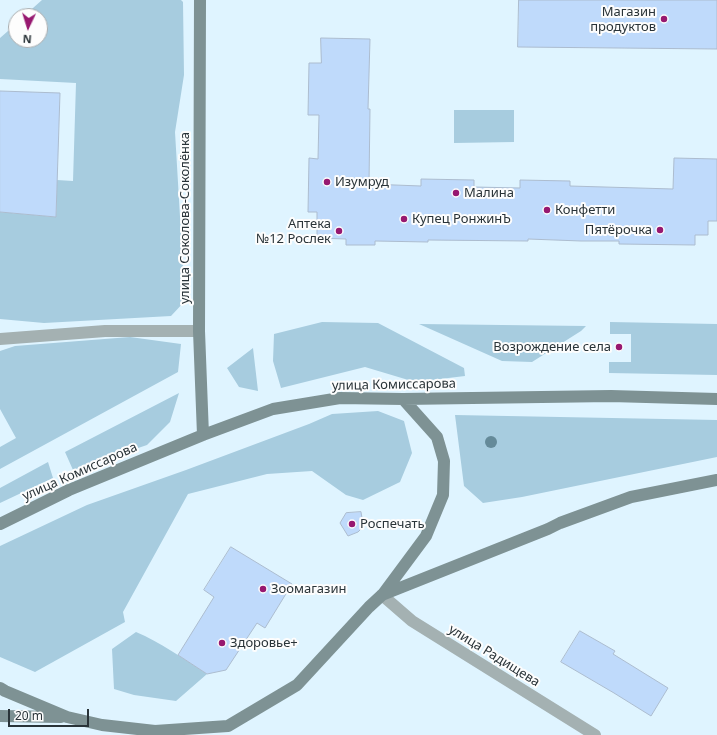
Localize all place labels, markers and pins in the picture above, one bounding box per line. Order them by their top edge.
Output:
place label: Магазин продуктов [590,4,656,35]
marker: Магазин продуктов [659,14,669,24]
place label: Изумруд [335,174,389,190]
marker: Изумруд [322,177,332,187]
place label: Малина [464,185,514,201]
marker: Малина [451,188,461,198]
place label: Конфетти [555,202,615,218]
marker: Конфетти [542,205,552,215]
place label: Купец РонжинЪ [412,211,511,227]
marker: Купец РонжинЪ [399,214,409,224]
place label: Аптека №12 Рослек [256,216,331,247]
place label: Пятёрочка [585,222,652,238]
marker: Пятёрочка [655,225,665,235]
marker: Аптека №12 Рослек [334,226,344,236]
place label: Возрождение села [493,339,611,355]
marker: Возрождение села [614,342,624,352]
place label: Роспечать [360,516,425,532]
marker: Роспечать [347,519,357,529]
place label: Зоомагазин [271,581,346,597]
marker: Зоомагазин [258,584,268,594]
place label: Здоровье+ [230,635,298,651]
marker: Здоровье+ [217,638,227,648]

